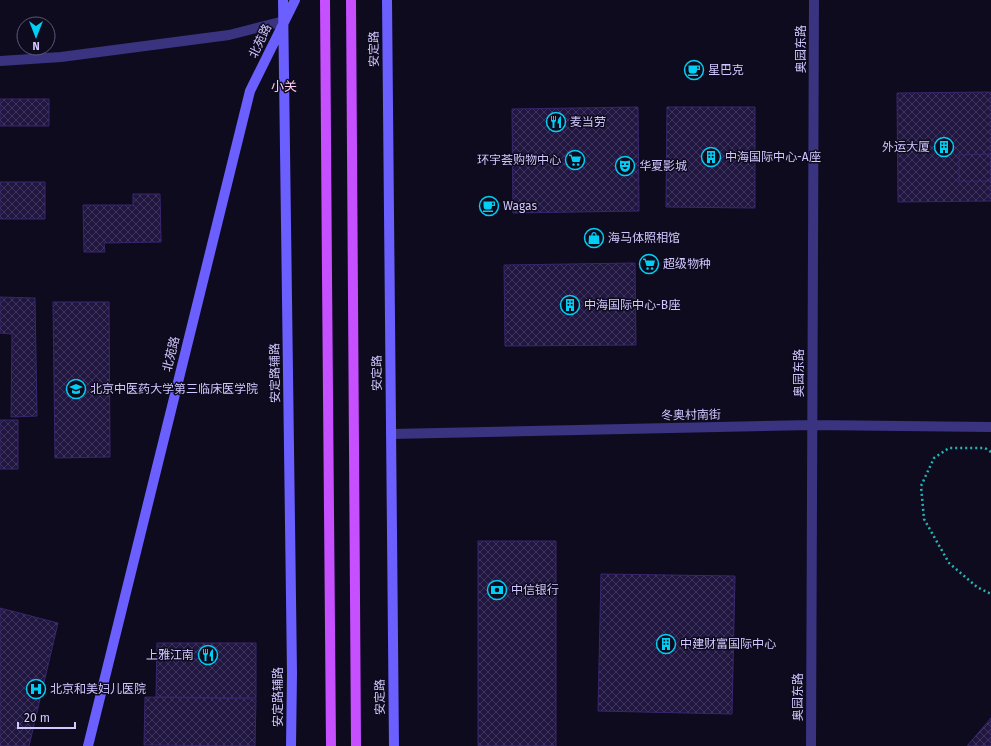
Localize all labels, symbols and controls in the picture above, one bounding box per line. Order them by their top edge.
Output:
north arrow [16,16,56,56]
street label: 北苑路 [246,22,274,60]
street label: 奥园东路 [794,25,808,73]
street label: 安定路 [367,31,381,67]
text: N [32,39,40,52]
cafe icon: 星巴克 [683,59,705,81]
place label: 星巴克 [708,63,744,77]
district label: 小关 [271,79,297,94]
restaurant icon: 麦当劳 [545,111,567,133]
place label: 麦当劳 [570,115,606,129]
building icon: 外运大厦 [933,136,955,158]
place label: 外运大厦 [882,140,930,154]
building icon: 中海国际中心-A座 [700,146,722,168]
supermarket icon: 环宇荟购物中心 [564,149,586,171]
place label: 中海国际中心-A座 [725,150,821,164]
place label: 环宇荟购物中心 [477,153,561,167]
theatre icon: 华夏影城 [614,155,636,177]
place label: 华夏影城 [639,159,687,173]
cafe icon: Wagas [478,195,500,217]
place label: Wagas [503,199,537,213]
shop icon: 海马体照相馆 [583,227,605,249]
place label: 海马体照相馆 [608,231,680,245]
supermarket icon: 超级物种 [638,253,660,275]
place label: 超级物种 [663,257,711,271]
building icon: 中海国际中心-B座 [559,294,581,316]
place label: 中海国际中心-B座 [584,298,680,312]
street label: 北苑路 [160,335,182,373]
street label: 安定路辅路 [267,343,283,403]
street label: 奥园东路 [792,349,806,397]
street label: 安定路 [370,355,384,391]
school or university icon: 北京中医药大学第三临床医学院 [65,378,87,400]
place label: 北京中医药大学第三临床医学院 [90,382,258,396]
street label: 冬奥村南街 [661,407,721,423]
bank icon: 中信银行 [486,579,508,601]
place label: 中信银行 [511,583,559,597]
building icon: 中建财富国际中心 [655,633,677,655]
place label: 中建财富国际中心 [680,637,776,651]
restaurant icon: 上雅江南 [197,644,219,666]
place label: 上雅江南 [146,648,194,662]
street label: 安定路辅路 [271,667,285,727]
street label: 奥园东路 [791,673,805,721]
hospital icon: 北京和美妇儿医院 [25,678,47,700]
street label: 安定路 [373,679,387,715]
place label: 北京和美妇儿医院 [50,682,146,696]
scale bar [18,704,75,730]
text: 20 m [24,711,50,725]

